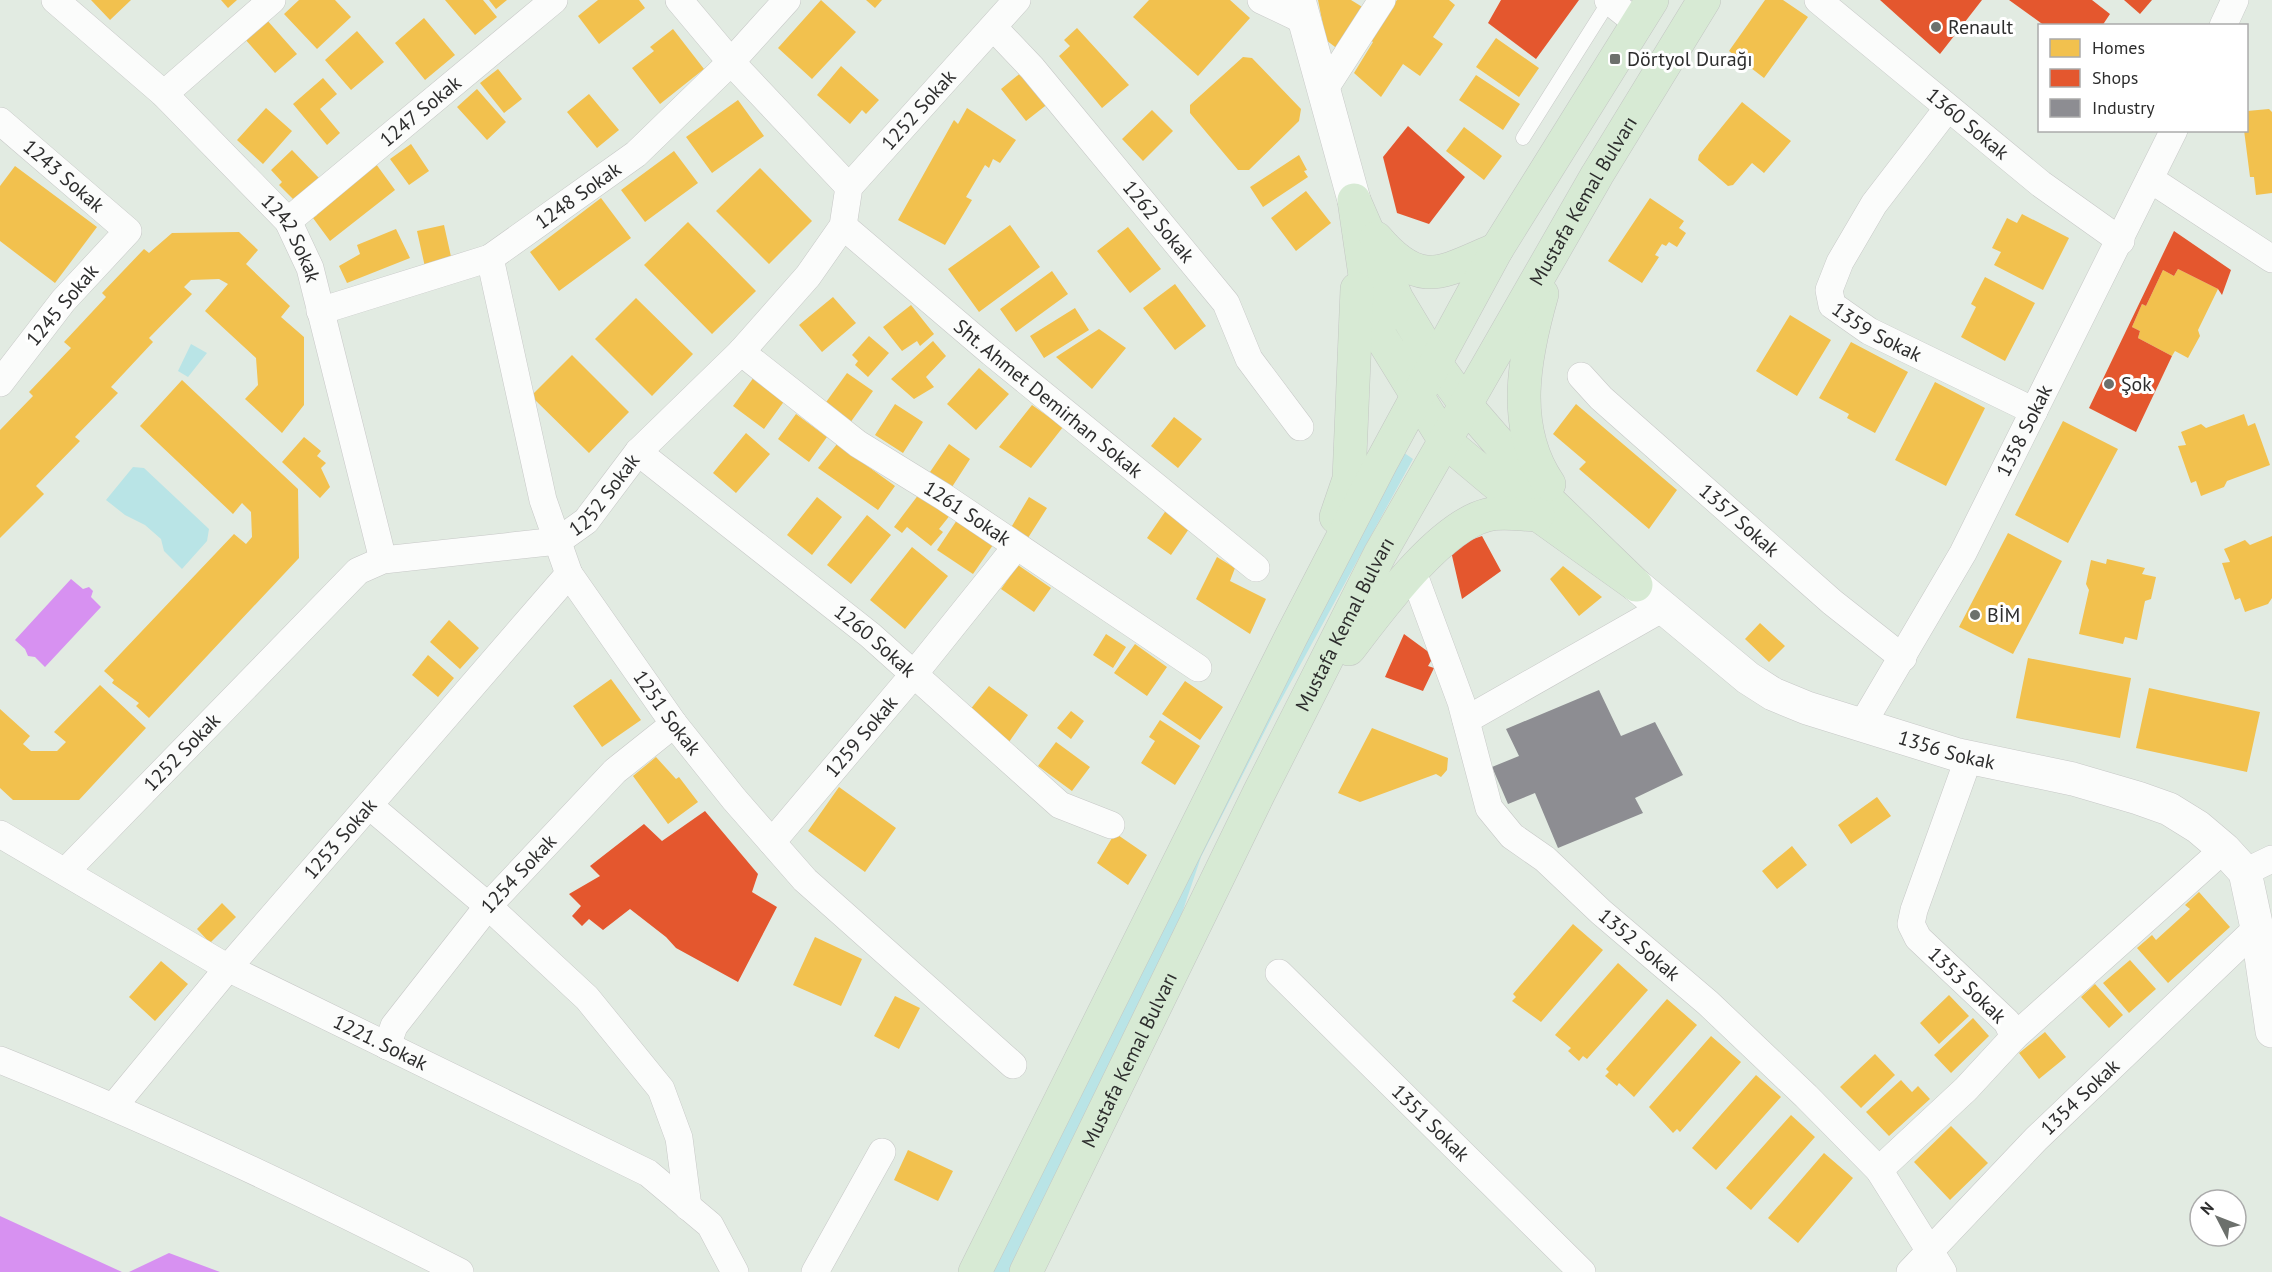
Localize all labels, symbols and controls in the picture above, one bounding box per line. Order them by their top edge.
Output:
place label: Renault [1948,14,2014,40]
marker: Renault [1929,20,1943,34]
legend [2038,24,2248,132]
text: Homes [2092,36,2145,59]
place label: Dörtyol Durağı [1627,46,1753,72]
marker: Dörtyol Durağı [1608,52,1622,66]
street label: 1252 Sokak [875,64,962,155]
text: Shops [2092,66,2138,89]
street label: 1247 Sokak [374,69,467,153]
street label: 1360 Sokak [1921,82,2015,165]
text: Industry [2092,96,2155,119]
street label: Mustafa Kemal Bulvarı [1523,111,1643,290]
street label: 1243 Sokak [18,133,110,218]
street label: 1248 Sokak [530,156,626,235]
street label: 1262 Sokak [1117,175,1201,268]
street label: 1242 Sokak [256,188,326,286]
street label: 1245 Sokak [20,258,104,351]
street label: 1359 Sokak [1827,296,1926,368]
street label: Sht. Ahmet Demirhan Sokak [948,313,1148,484]
place label: Şok [2121,371,2152,397]
marker: Şok [2102,377,2116,391]
street label: 1358 Sokak [1990,380,2058,481]
street label: 1252 Sokak [564,448,646,542]
street label: 1261 Sokak [919,475,1016,551]
street label: 1357 Sokak [1694,478,1785,563]
street label: Mustafa Kemal Bulvarı [1290,532,1400,716]
street label: 1260 Sokak [829,599,922,683]
place label: BİM [1987,602,2020,628]
marker: BİM [1968,608,1982,622]
street label: 1251 Sokak [627,665,707,761]
street label: 1259 Sokak [819,690,903,783]
street label: 1252 Sokak [138,707,226,797]
street label: 1356 Sokak [1895,724,1998,775]
street label: 1253 Sokak [298,792,383,885]
street label: 1254 Sokak [475,828,562,919]
street label: 1352 Sokak [1593,902,1686,987]
street label: 1353 Sokak [1922,941,2012,1029]
street label: Mustafa Kemal Bulvarı [1075,968,1183,1152]
street label: 1221. Sokak [329,1008,432,1077]
street label: 1354 Sokak [2035,1053,2125,1141]
street label: 1351 Sokak [1386,1078,1475,1167]
north arrow [2188,1188,2248,1248]
text: N [2196,1197,2218,1219]

